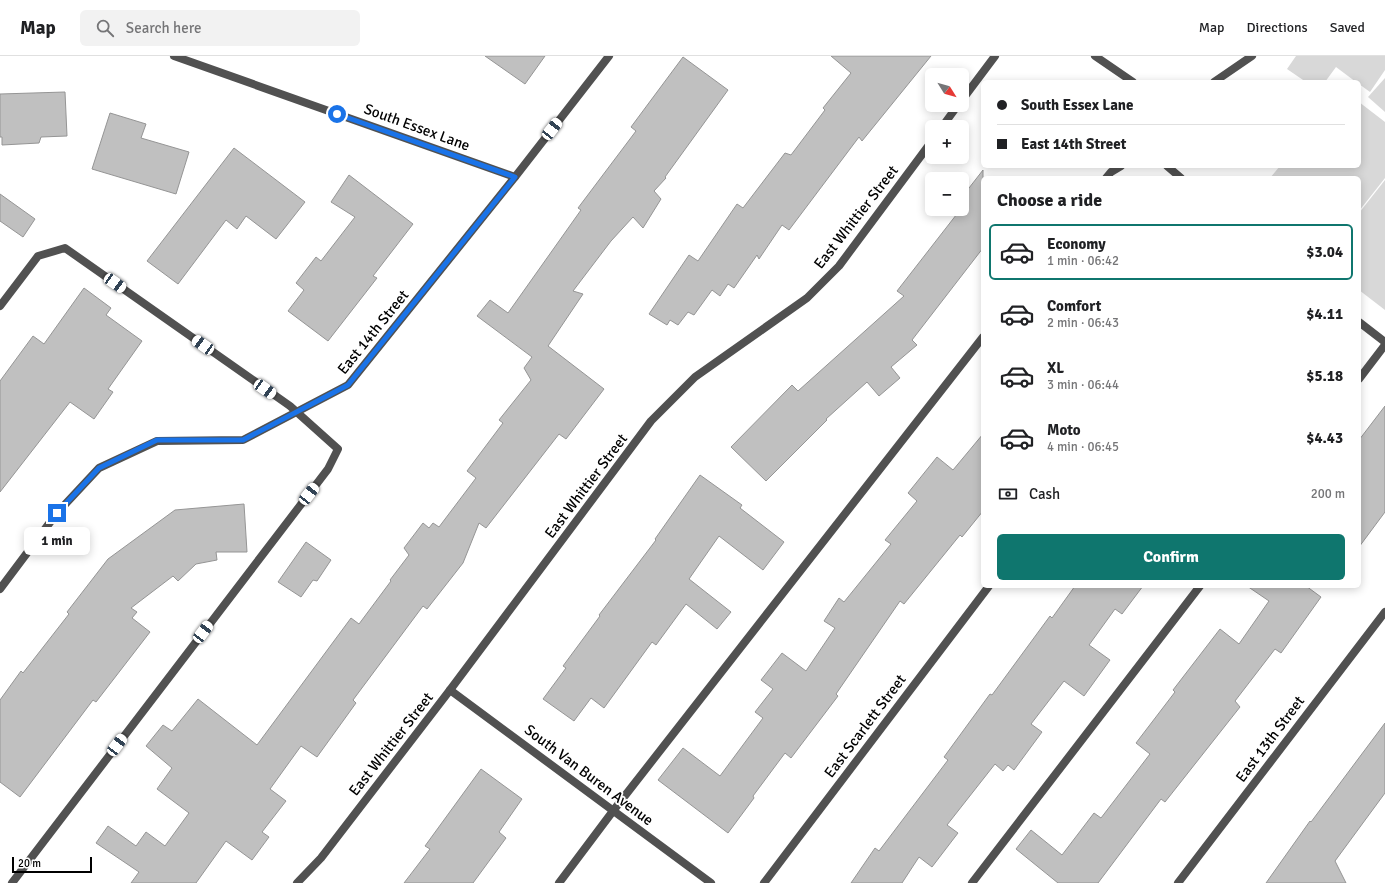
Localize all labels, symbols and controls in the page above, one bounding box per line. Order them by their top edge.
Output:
search box [80,10,360,46]
text: Map [20,16,56,40]
icon: search [94,17,116,39]
text: Search here [126,19,201,37]
text: Map [1199,19,1225,36]
text: Directions [1247,19,1308,36]
text: Saved [1330,19,1365,36]
north arrow [925,68,969,112]
map controls [925,68,969,216]
text: South Essex Lane [1021,96,1134,114]
street label: South Essex Lane [362,99,472,155]
route start [328,105,346,123]
car [540,116,564,142]
button: + [925,120,969,164]
text: East 14th Street [1021,135,1126,153]
street label: East Whittier Street [810,162,902,272]
button: − [925,172,969,216]
text: Choose a ride [997,189,1102,211]
icon: car [999,234,1035,270]
text: Economy [1047,235,1106,253]
text: $3.04 [1306,243,1343,261]
text: 1 min · 06:42 [1047,253,1119,269]
car [102,271,128,295]
street label: East 14th Street [334,286,412,378]
icon: car [999,296,1035,332]
text: Comfort [1047,297,1101,315]
text: $4.11 [1306,305,1343,323]
text: 2 min · 06:43 [1047,315,1119,331]
car [190,333,216,357]
icon: car [999,358,1035,394]
text: XL [1047,359,1064,377]
text: $5.18 [1306,367,1343,385]
car [252,377,278,401]
text: 3 min · 06:44 [1047,377,1119,393]
icon: car [999,420,1035,456]
text: Moto [1047,421,1081,439]
text: $4.43 [1306,429,1343,447]
street label: East Whittier Street [541,430,631,542]
text: 4 min · 06:45 [1047,439,1119,455]
car [297,481,321,507]
icon: cash [997,483,1019,505]
text: Cash [1029,485,1060,503]
text: 200 m [1311,486,1345,502]
route end [48,504,66,522]
callout: 1 min [24,527,90,555]
text: 1 min [41,533,73,549]
button: Confirm [997,534,1345,580]
car [191,619,215,645]
street label: East Scarlett Street [820,671,910,781]
street label: East Whittier Street [345,689,437,799]
street label: East 13th Street [1232,692,1308,786]
street label: South Van Buren Avenue [521,721,657,829]
car [105,732,129,758]
scale bar [12,855,92,874]
text: 20 m [18,857,41,870]

